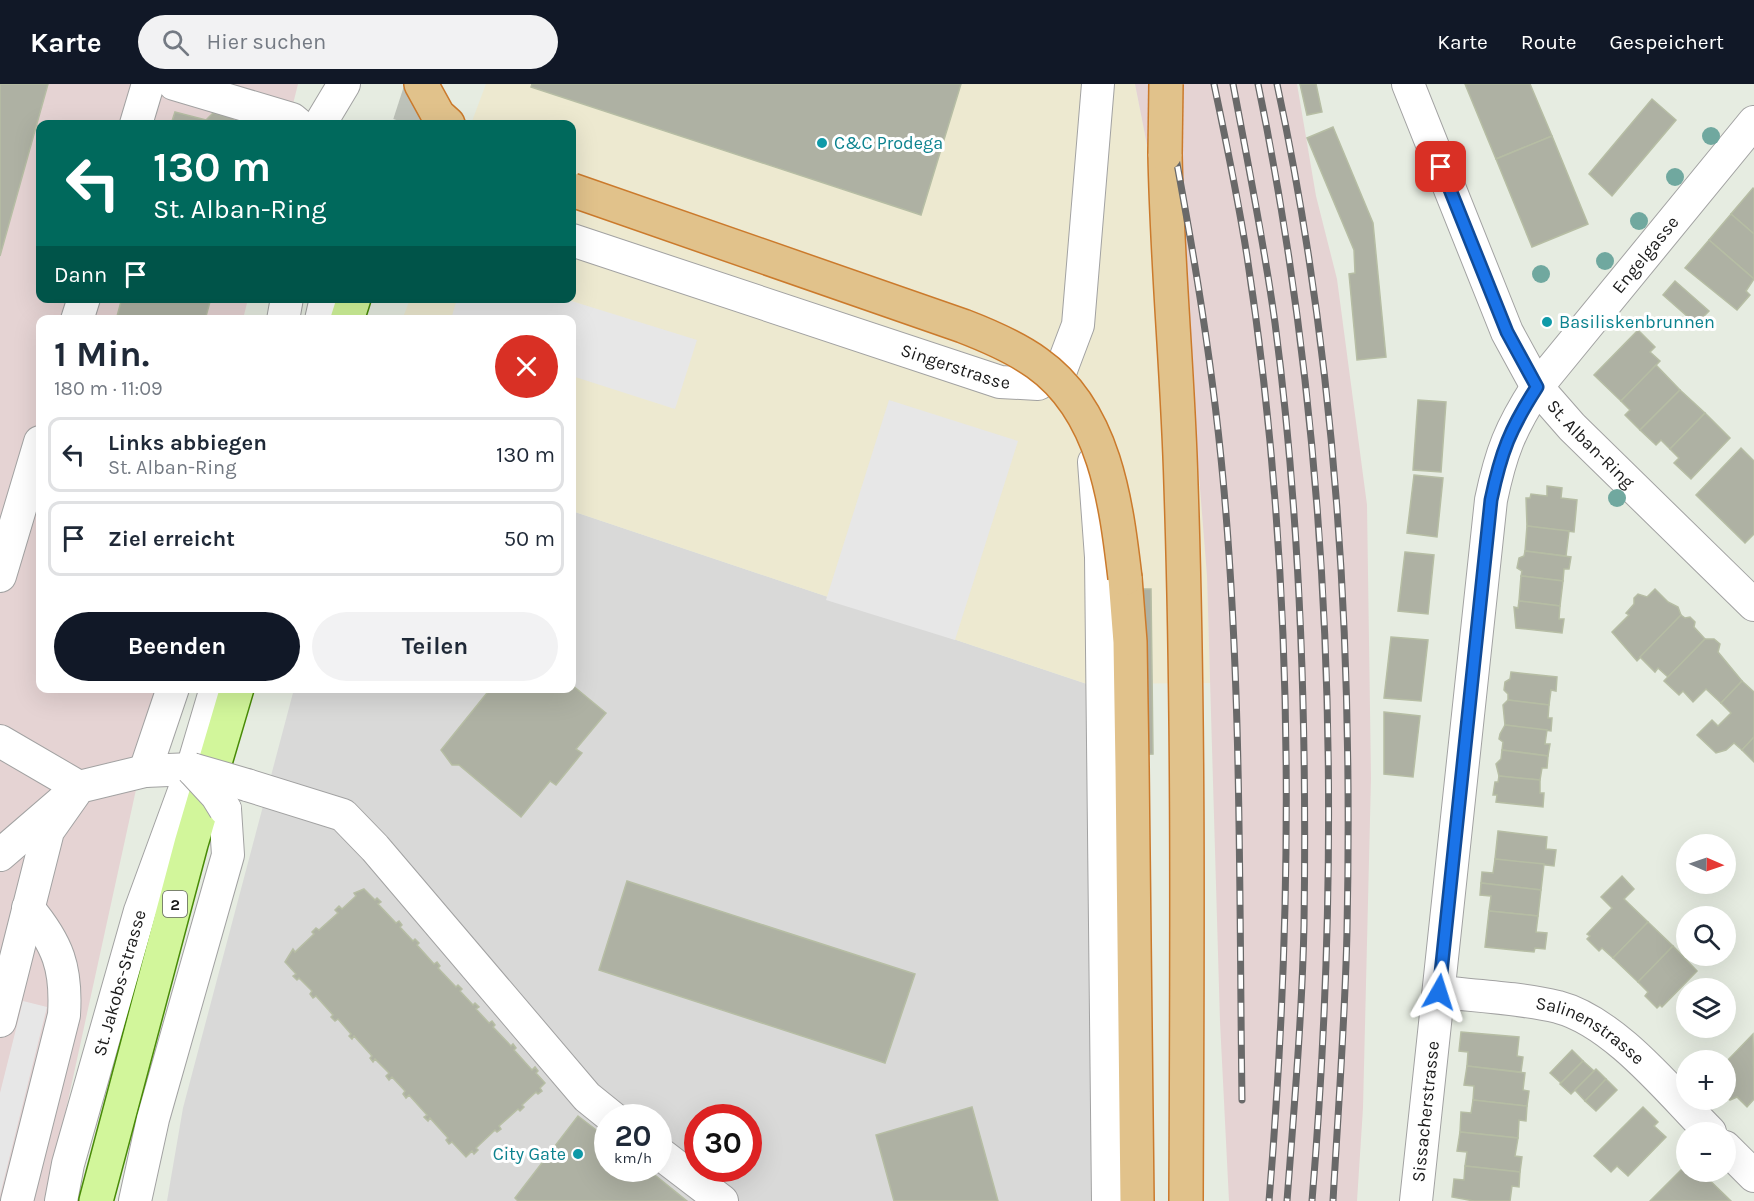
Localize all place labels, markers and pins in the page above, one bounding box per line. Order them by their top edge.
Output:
place label: C&C Prodega [834,132,943,154]
marker: C&C Prodega [815,136,829,150]
pin [1415,141,1466,192]
place label: Basiliskenbrunnen [1559,311,1715,333]
marker: Basiliskenbrunnen [1540,315,1554,329]
place label: City Gate [493,1143,566,1165]
marker: City Gate [571,1147,585,1161]

